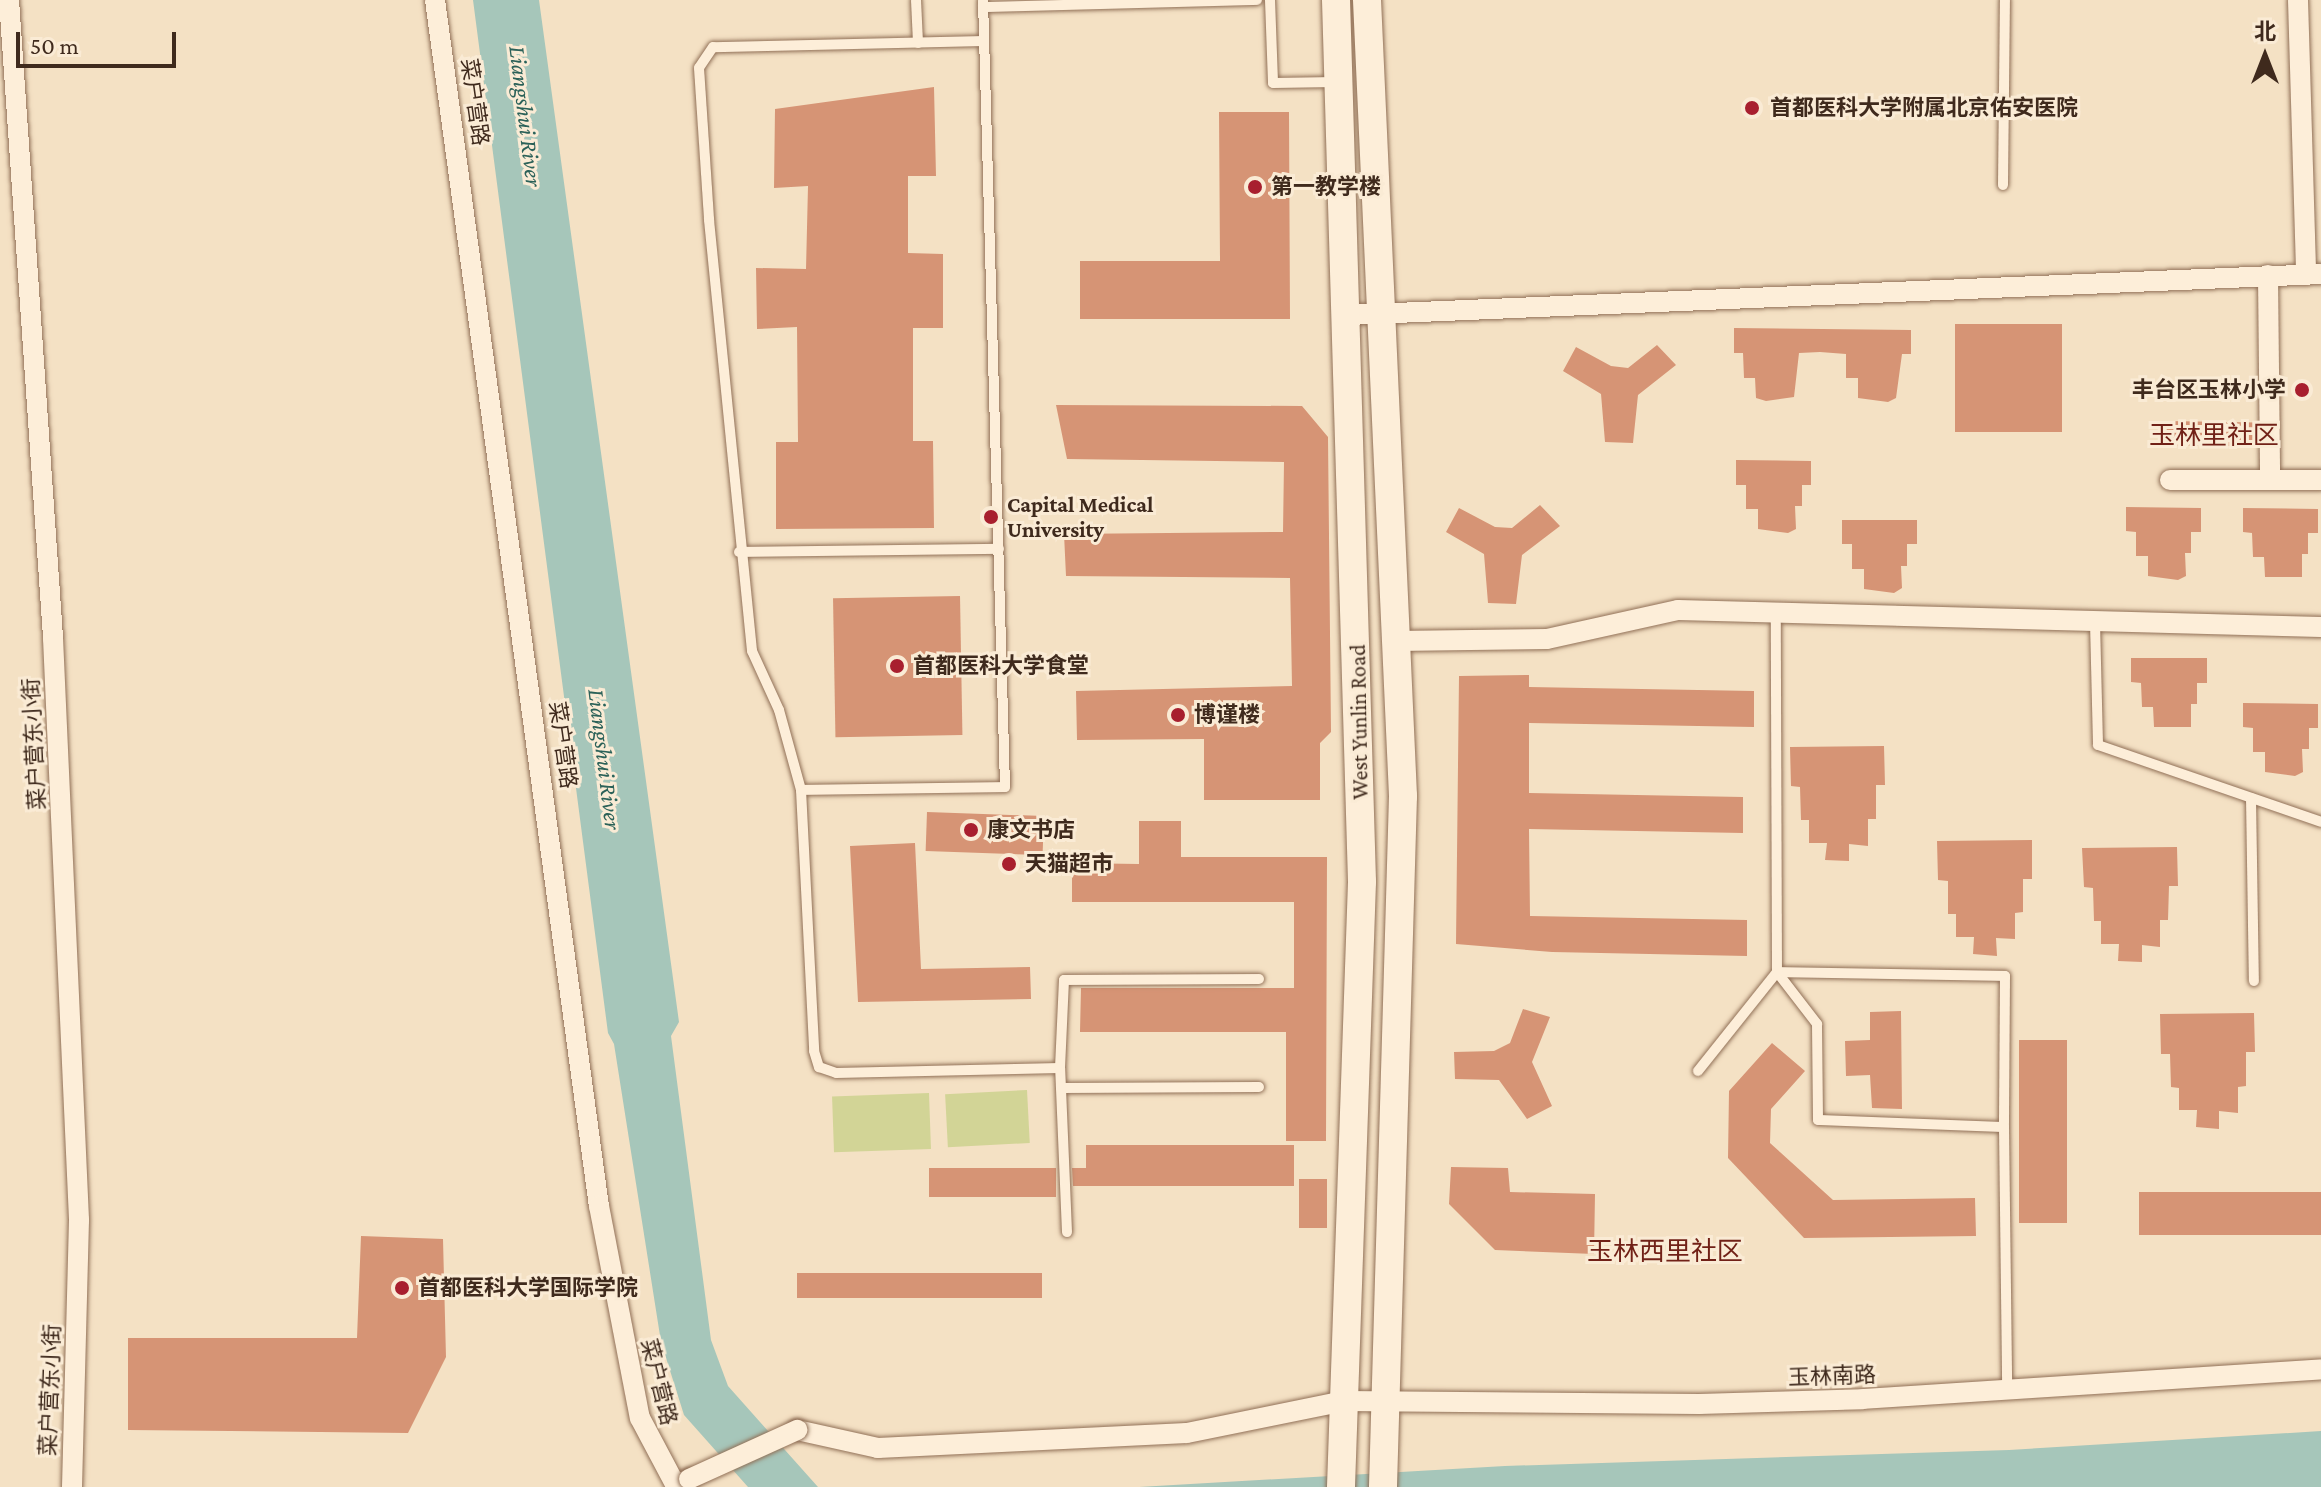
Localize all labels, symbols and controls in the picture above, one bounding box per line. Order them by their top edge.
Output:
scale bar [20,16,180,66]
north arrow [2225,16,2305,96]
text: 北 [2254,19,2276,44]
text: 50 m [30,32,79,59]
water label: Liangshui River [503,44,549,188]
street label: 菜户营路 [456,57,494,147]
place label: 首都医科大学附属北京佑安医院 [1770,95,2078,121]
marker: 首都医科大学附属北京佑安医院 [1741,97,1763,119]
place label: 第一教学楼 [1271,174,1381,200]
marker: 第一教学楼 [1246,178,1264,196]
place label: 丰台区玉林小学 [2132,377,2286,403]
marker: 丰台区玉林小学 [2293,381,2311,399]
district label: 玉林里社区 [2149,420,2279,452]
place label: Capital Medical University [1007,491,1153,542]
marker: Capital Medical University [982,508,1000,526]
street label: West Yunlin Road [1344,644,1374,800]
place label: 首都医科大学食堂 [913,653,1089,679]
marker: 首都医科大学食堂 [888,657,906,675]
street label: 菜户营东小街 [17,677,51,811]
water label: Liangshui River [582,687,628,831]
street label: 菜户营路 [544,700,582,790]
place label: 博谨楼 [1194,702,1260,728]
marker: 博谨楼 [1169,706,1187,724]
place label: 康文书店 [987,817,1075,843]
marker: 康文书店 [962,821,980,839]
place label: 天猫超市 [1025,851,1113,877]
marker: 天猫超市 [1000,855,1018,873]
district label: 玉林西里社区 [1587,1236,1743,1268]
place label: 首都医科大学国际学院 [418,1275,638,1301]
marker: 首都医科大学国际学院 [393,1279,411,1297]
street label: 菜户营东小街 [35,1324,65,1456]
street label: 菜户营路 [636,1336,682,1428]
street label: 玉林南路 [1788,1361,1876,1391]

